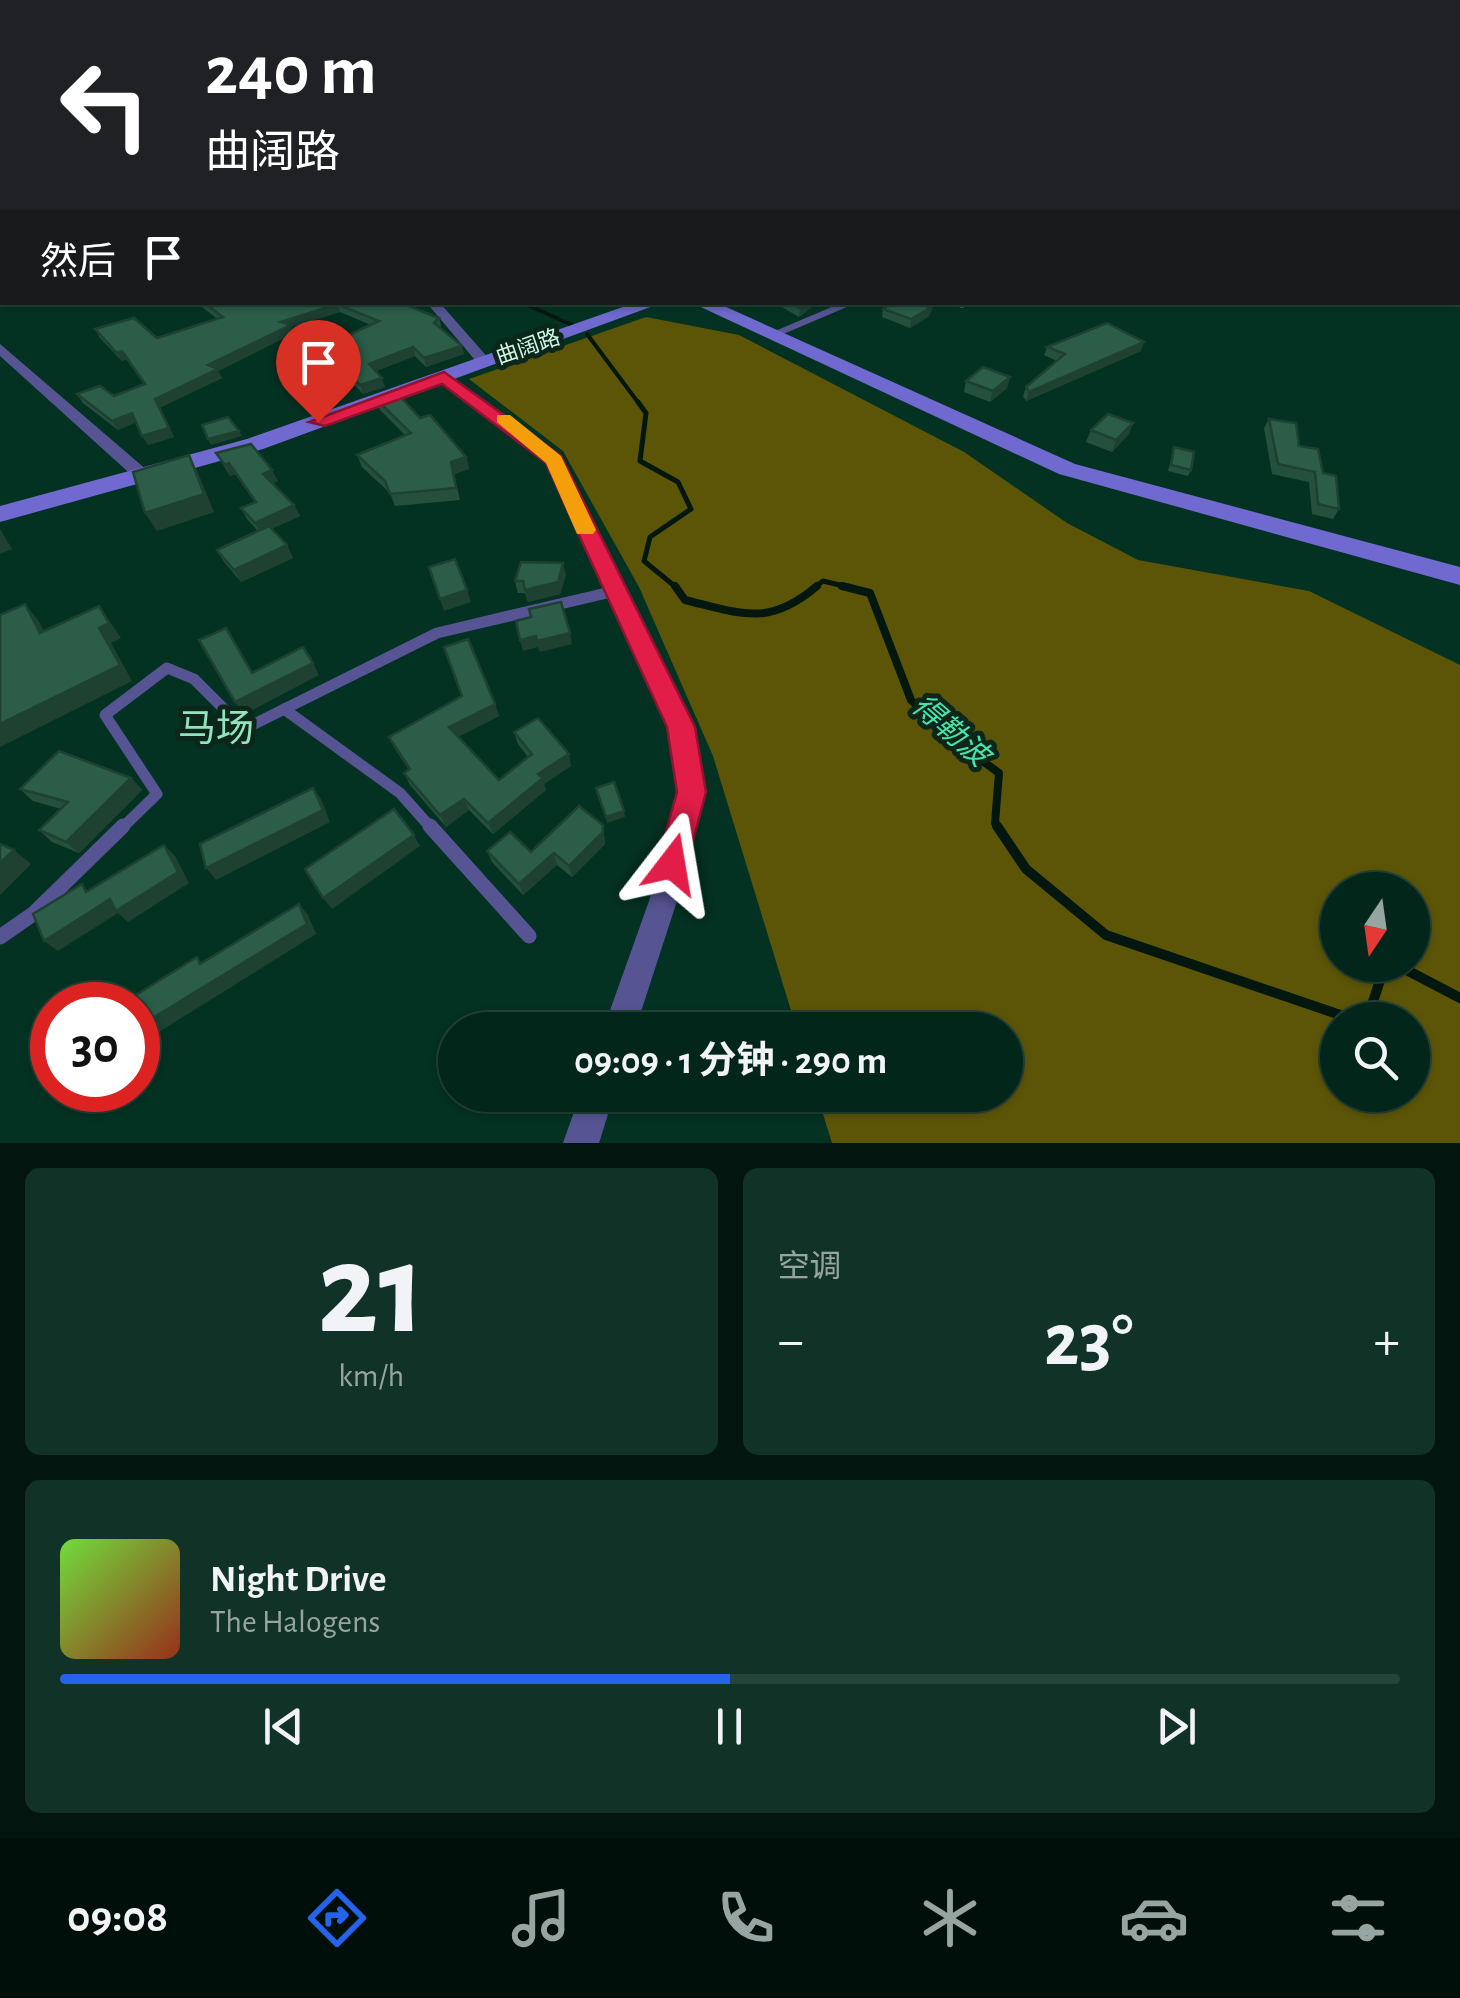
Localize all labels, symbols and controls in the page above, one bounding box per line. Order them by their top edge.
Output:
text: 240 m [205,37,377,107]
icon: left [40,40,170,170]
text: 曲阔路 [205,131,340,176]
icon: arrive [136,230,191,285]
text: 然后 [40,244,116,282]
pin [276,320,361,423]
street label: 曲阔路 [493,325,563,368]
icon: arrive [291,335,346,390]
water label: 得勒波 [906,689,998,774]
district label: 马场 [178,709,254,749]
position arrow [620,812,724,916]
north arrow [1320,872,1430,982]
map controls [1320,872,1430,1112]
speed limit sign: 30 [30,982,160,1112]
button: search [1320,1002,1430,1112]
text: 09:09 · 1 分钟 · 290 m [574,1043,887,1081]
text: 21 [317,1227,425,1357]
text: 空调 [778,1251,842,1283]
text: 23° [1044,1304,1134,1379]
text: − [778,1314,804,1369]
text: + [1374,1314,1400,1369]
text: km/h [338,1360,404,1392]
text: Night Drive [210,1561,386,1599]
text: The Halogens [210,1606,380,1638]
icon: previous [256,1699,311,1754]
icon: pause [702,1699,757,1754]
icon: next [1149,1699,1204,1754]
icon: directions [302,1883,372,1953]
icon: music [506,1883,576,1953]
icon: phone [711,1883,781,1953]
icon: climate [915,1883,985,1953]
icon: car [1119,1883,1189,1953]
icon: filters [1323,1883,1393,1953]
text: 09:08 [67,1895,168,1940]

